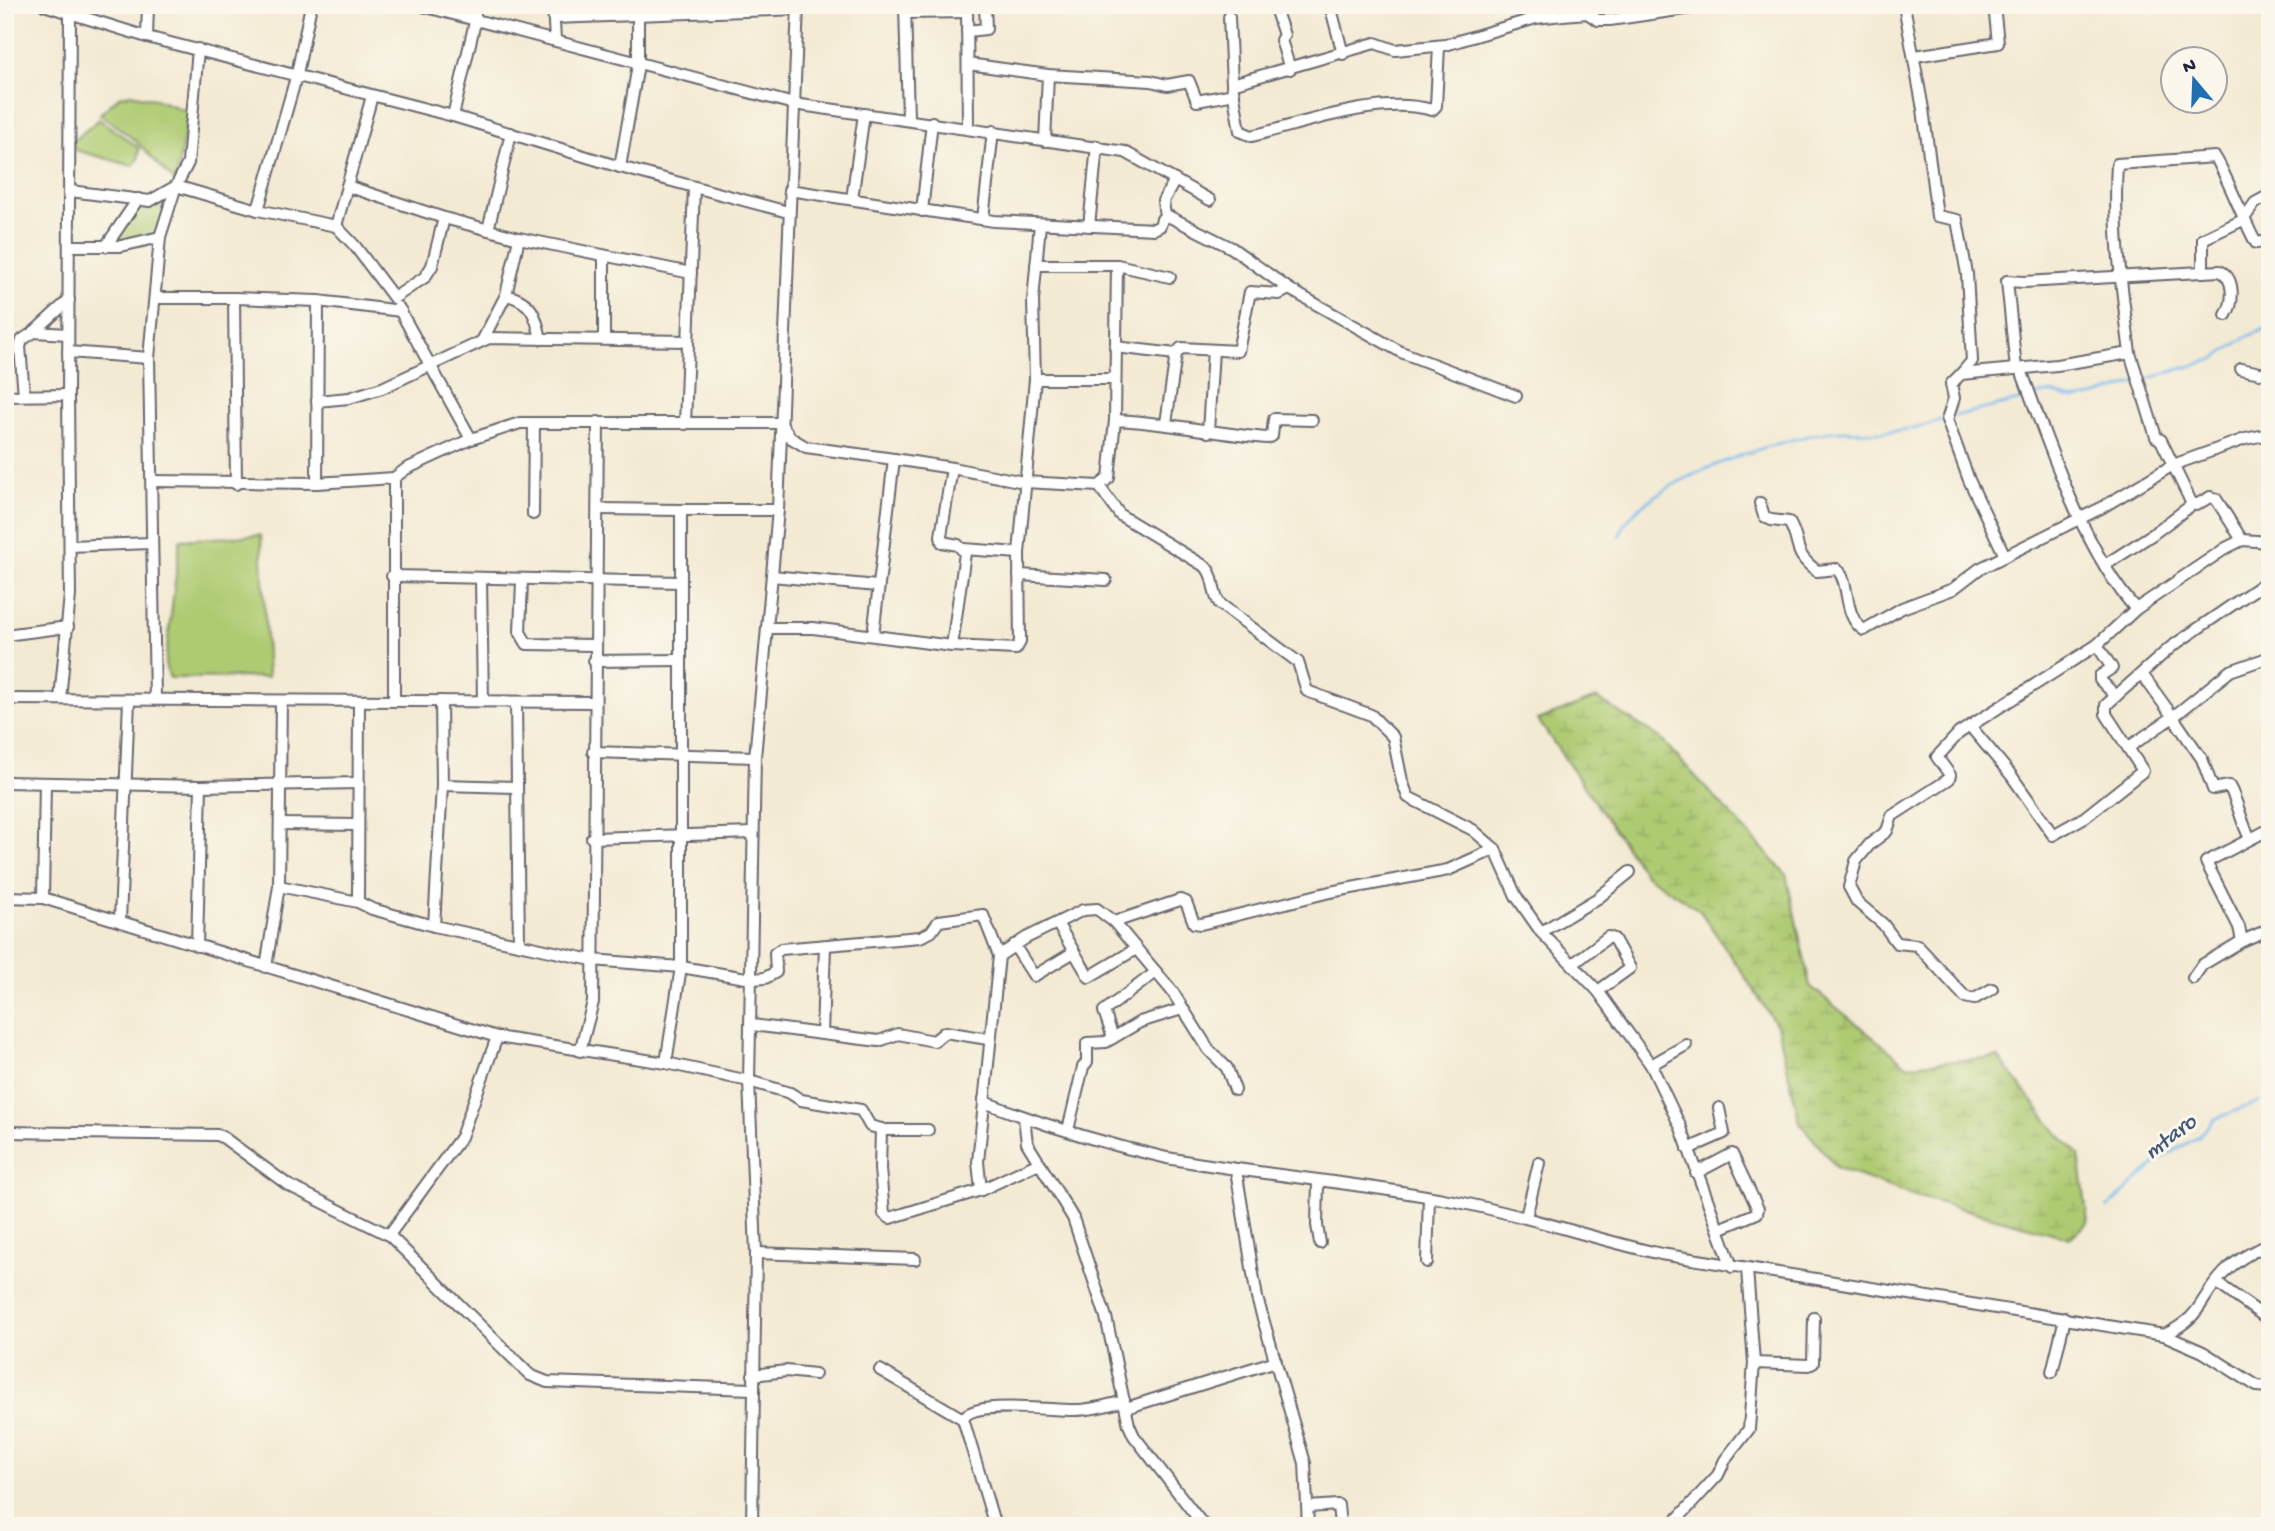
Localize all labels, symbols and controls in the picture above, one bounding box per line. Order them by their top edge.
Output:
north arrow [2160,46,2230,116]
text: N [2180,54,2199,80]
water label: mtaro [2140,1109,2203,1166]

